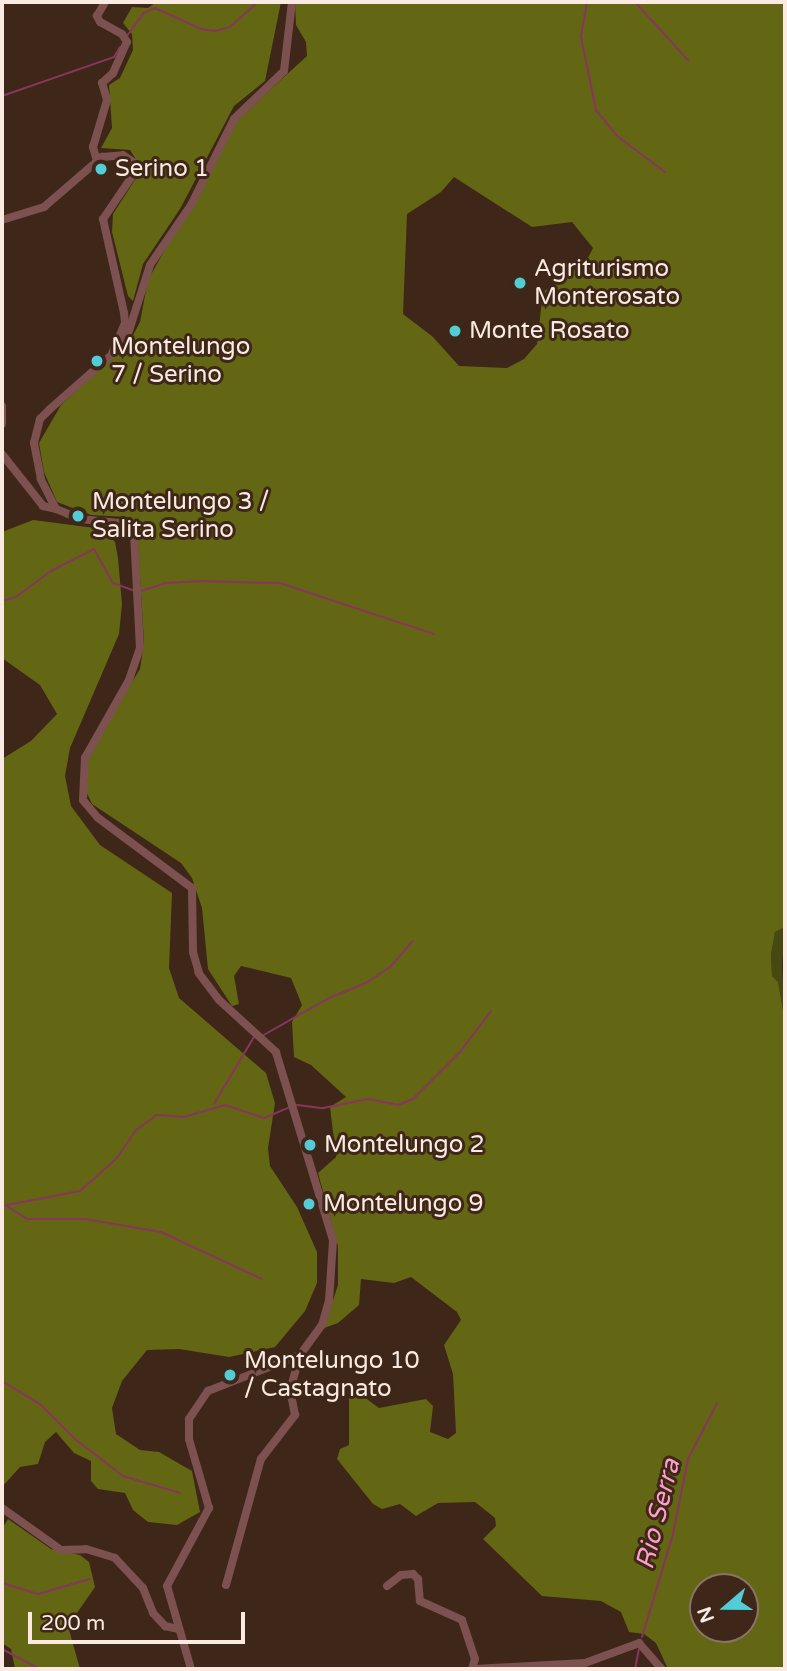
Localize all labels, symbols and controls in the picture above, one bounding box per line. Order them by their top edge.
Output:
place label: Serino 1 [115,155,209,183]
marker: Serino 1 [93,161,109,177]
place label: Agriturismo Monterosato [534,255,680,311]
marker: Agriturismo Monterosato [512,275,528,291]
place label: Monte Rosato [469,317,630,345]
marker: Monte Rosato [447,323,463,339]
place label: Montelungo 7 / Serino [111,333,250,389]
marker: Montelungo 7 / Serino [89,353,105,369]
place label: Montelungo 3 / Salita Serino [92,488,269,544]
marker: Montelungo 3 / Salita Serino [70,508,86,524]
place label: Montelungo 2 [324,1131,485,1159]
marker: Montelungo 2 [302,1137,318,1153]
place label: Montelungo 9 [323,1190,484,1218]
marker: Montelungo 9 [301,1196,317,1212]
place label: Montelungo 10 / Castagnato [244,1347,420,1403]
marker: Montelungo 10 / Castagnato [222,1367,238,1383]
water label: Rio Serra [629,1455,687,1573]
north arrow [689,1573,759,1643]
scale bar [32,1598,248,1642]
text: N [693,1604,719,1625]
text: 200 m [41,1611,105,1636]

